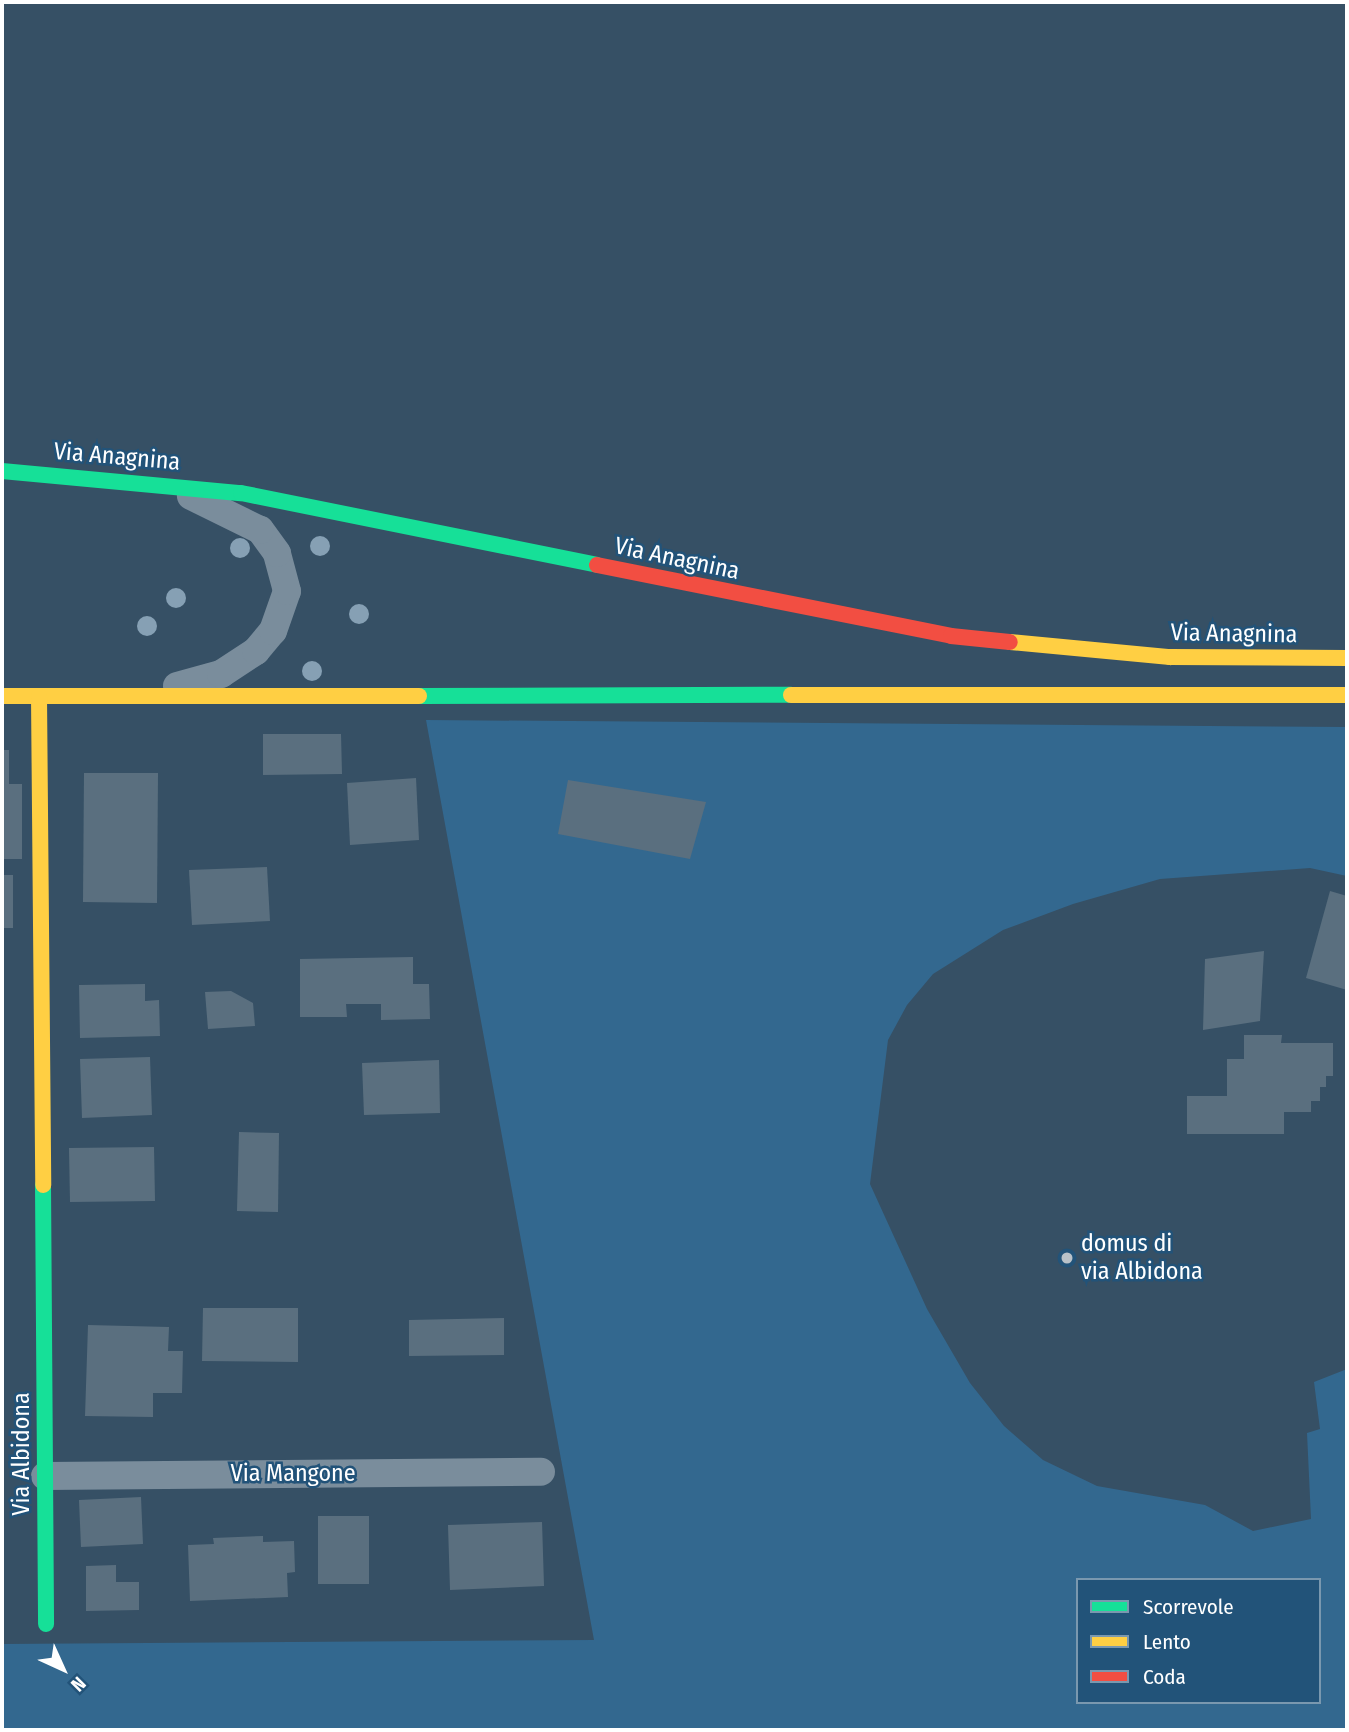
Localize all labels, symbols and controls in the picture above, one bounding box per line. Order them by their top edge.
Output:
street label: Via Anagnina [53,437,181,477]
street label: Via Anagnina [612,532,742,586]
street label: Via Anagnina [1170,618,1298,650]
place label: domus di via Albidona [1081,1230,1203,1286]
marker: domus di via Albidona [1059,1250,1075,1266]
street label: Via Albidona [8,1392,36,1516]
street label: Via Mangone [230,1460,356,1488]
legend [1076,1578,1321,1704]
text: Scorrevole [1143,1594,1234,1620]
text: Lento [1143,1629,1191,1655]
north arrow [28,1634,98,1704]
text: Coda [1143,1664,1186,1690]
text: N [66,1672,90,1696]

